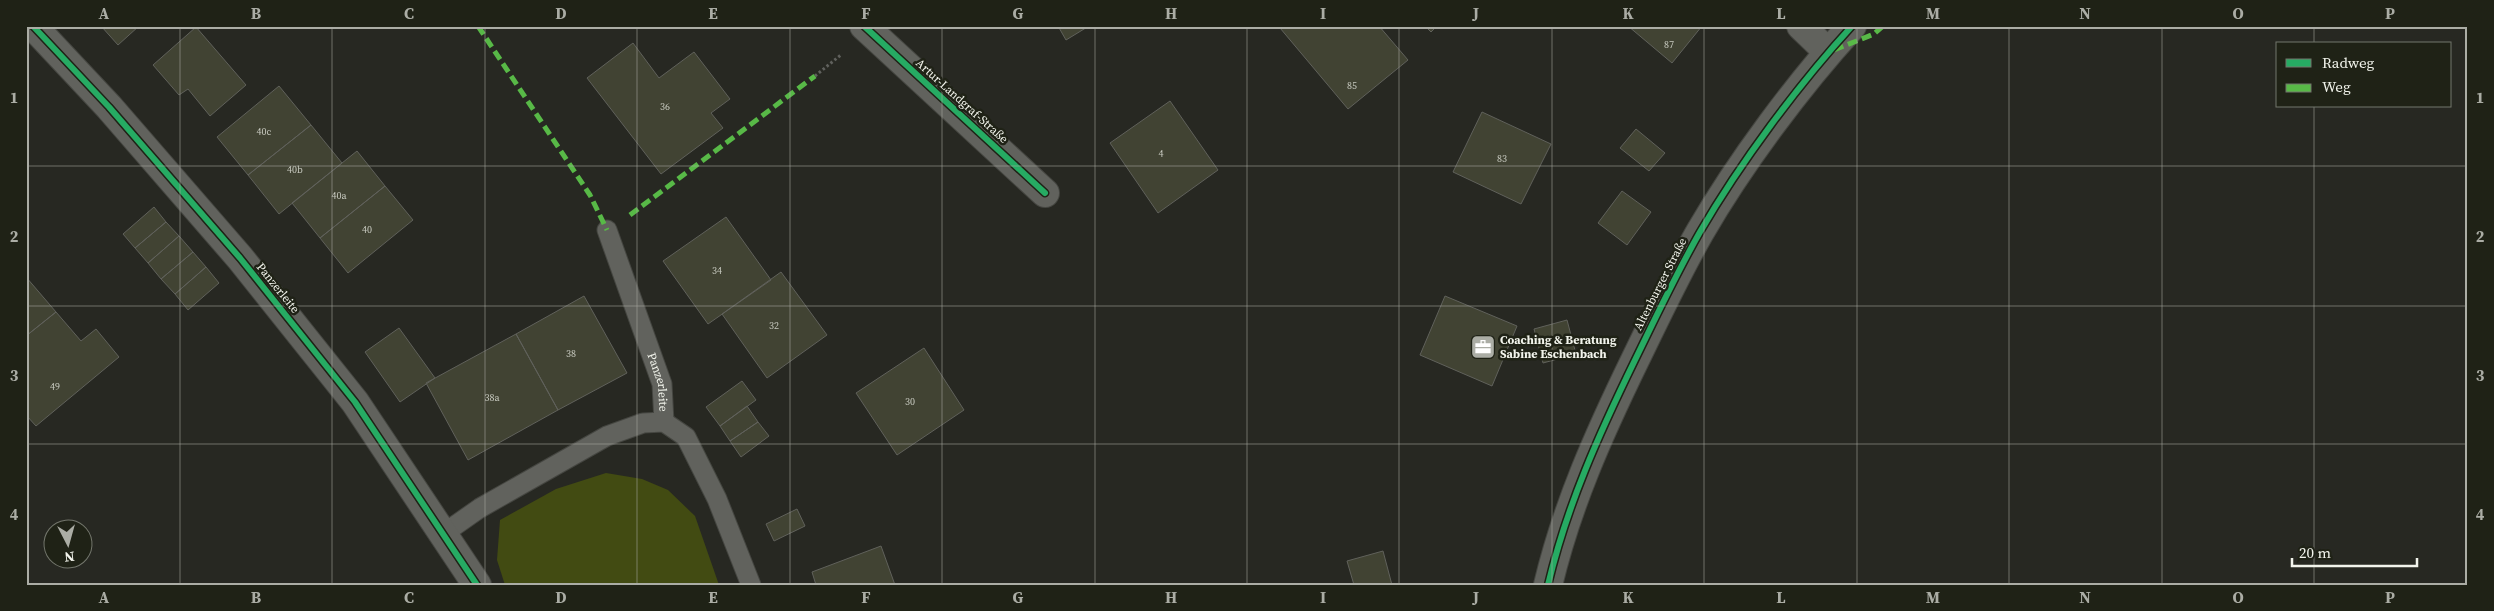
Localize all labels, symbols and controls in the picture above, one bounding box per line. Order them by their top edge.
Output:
text: A [99,2,110,24]
text: B [251,2,262,24]
text: C [404,2,414,24]
text: D [555,2,567,24]
text: E [708,2,718,24]
text: F [861,2,871,24]
text: G [1013,2,1024,24]
text: H [1165,2,1177,24]
text: I [1320,2,1326,24]
text: J [1472,2,1479,24]
text: K [1622,2,1634,24]
text: L [1776,2,1786,24]
text: M [1926,2,1940,24]
text: N [2079,2,2091,24]
text: O [2232,2,2244,24]
text: P [2385,2,2395,24]
house number: 87 [1664,38,1674,51]
legend [2276,42,2452,108]
text: Radweg [2322,52,2375,73]
street label: Artur-Landgraf-Straße [912,55,1012,147]
text: Weg [2322,76,2351,97]
house number: 85 [1347,79,1357,92]
text: 1 [10,86,18,108]
text: 1 [2476,86,2484,108]
house number: 36 [660,100,670,113]
house number: 40c [257,125,272,138]
house number: 4 [1159,147,1164,160]
house number: 83 [1497,152,1507,165]
house number: 40b [287,163,303,176]
house number: 40a [331,189,347,202]
house number: 40 [362,223,372,236]
text: 2 [10,225,19,247]
text: 2 [2476,225,2485,247]
street label: Altenburger Straße [1630,235,1690,333]
street label: Panzerleite [253,260,303,316]
house number: 34 [712,264,722,277]
house number: 32 [769,319,779,332]
place label: Coaching & Beratung Sabine Eschenbach [1500,332,1617,362]
office icon: Coaching & Beratung Sabine Eschenbach [1470,334,1496,360]
house number: 38 [566,347,576,360]
street label: Panzerleite [643,351,671,412]
text: 3 [10,364,19,386]
text: 3 [2476,364,2485,386]
house number: 49 [50,380,60,393]
house number: 38a [484,391,500,404]
house number: 30 [905,395,915,408]
text: 4 [10,503,19,525]
text: 4 [2476,503,2485,525]
north arrow [42,518,92,568]
scale bar [2292,536,2416,568]
text: 20 m [2299,542,2331,563]
text: N [63,546,75,567]
text: A [99,586,110,608]
text: B [251,586,262,608]
text: C [404,586,414,608]
text: D [555,586,567,608]
text: E [708,586,718,608]
text: F [861,586,871,608]
text: G [1013,586,1024,608]
text: H [1165,586,1177,608]
text: I [1320,586,1326,608]
text: J [1472,586,1479,608]
text: K [1622,586,1634,608]
text: L [1776,586,1786,608]
text: M [1926,586,1940,608]
text: N [2079,586,2091,608]
text: O [2232,586,2244,608]
text: P [2385,586,2395,608]

